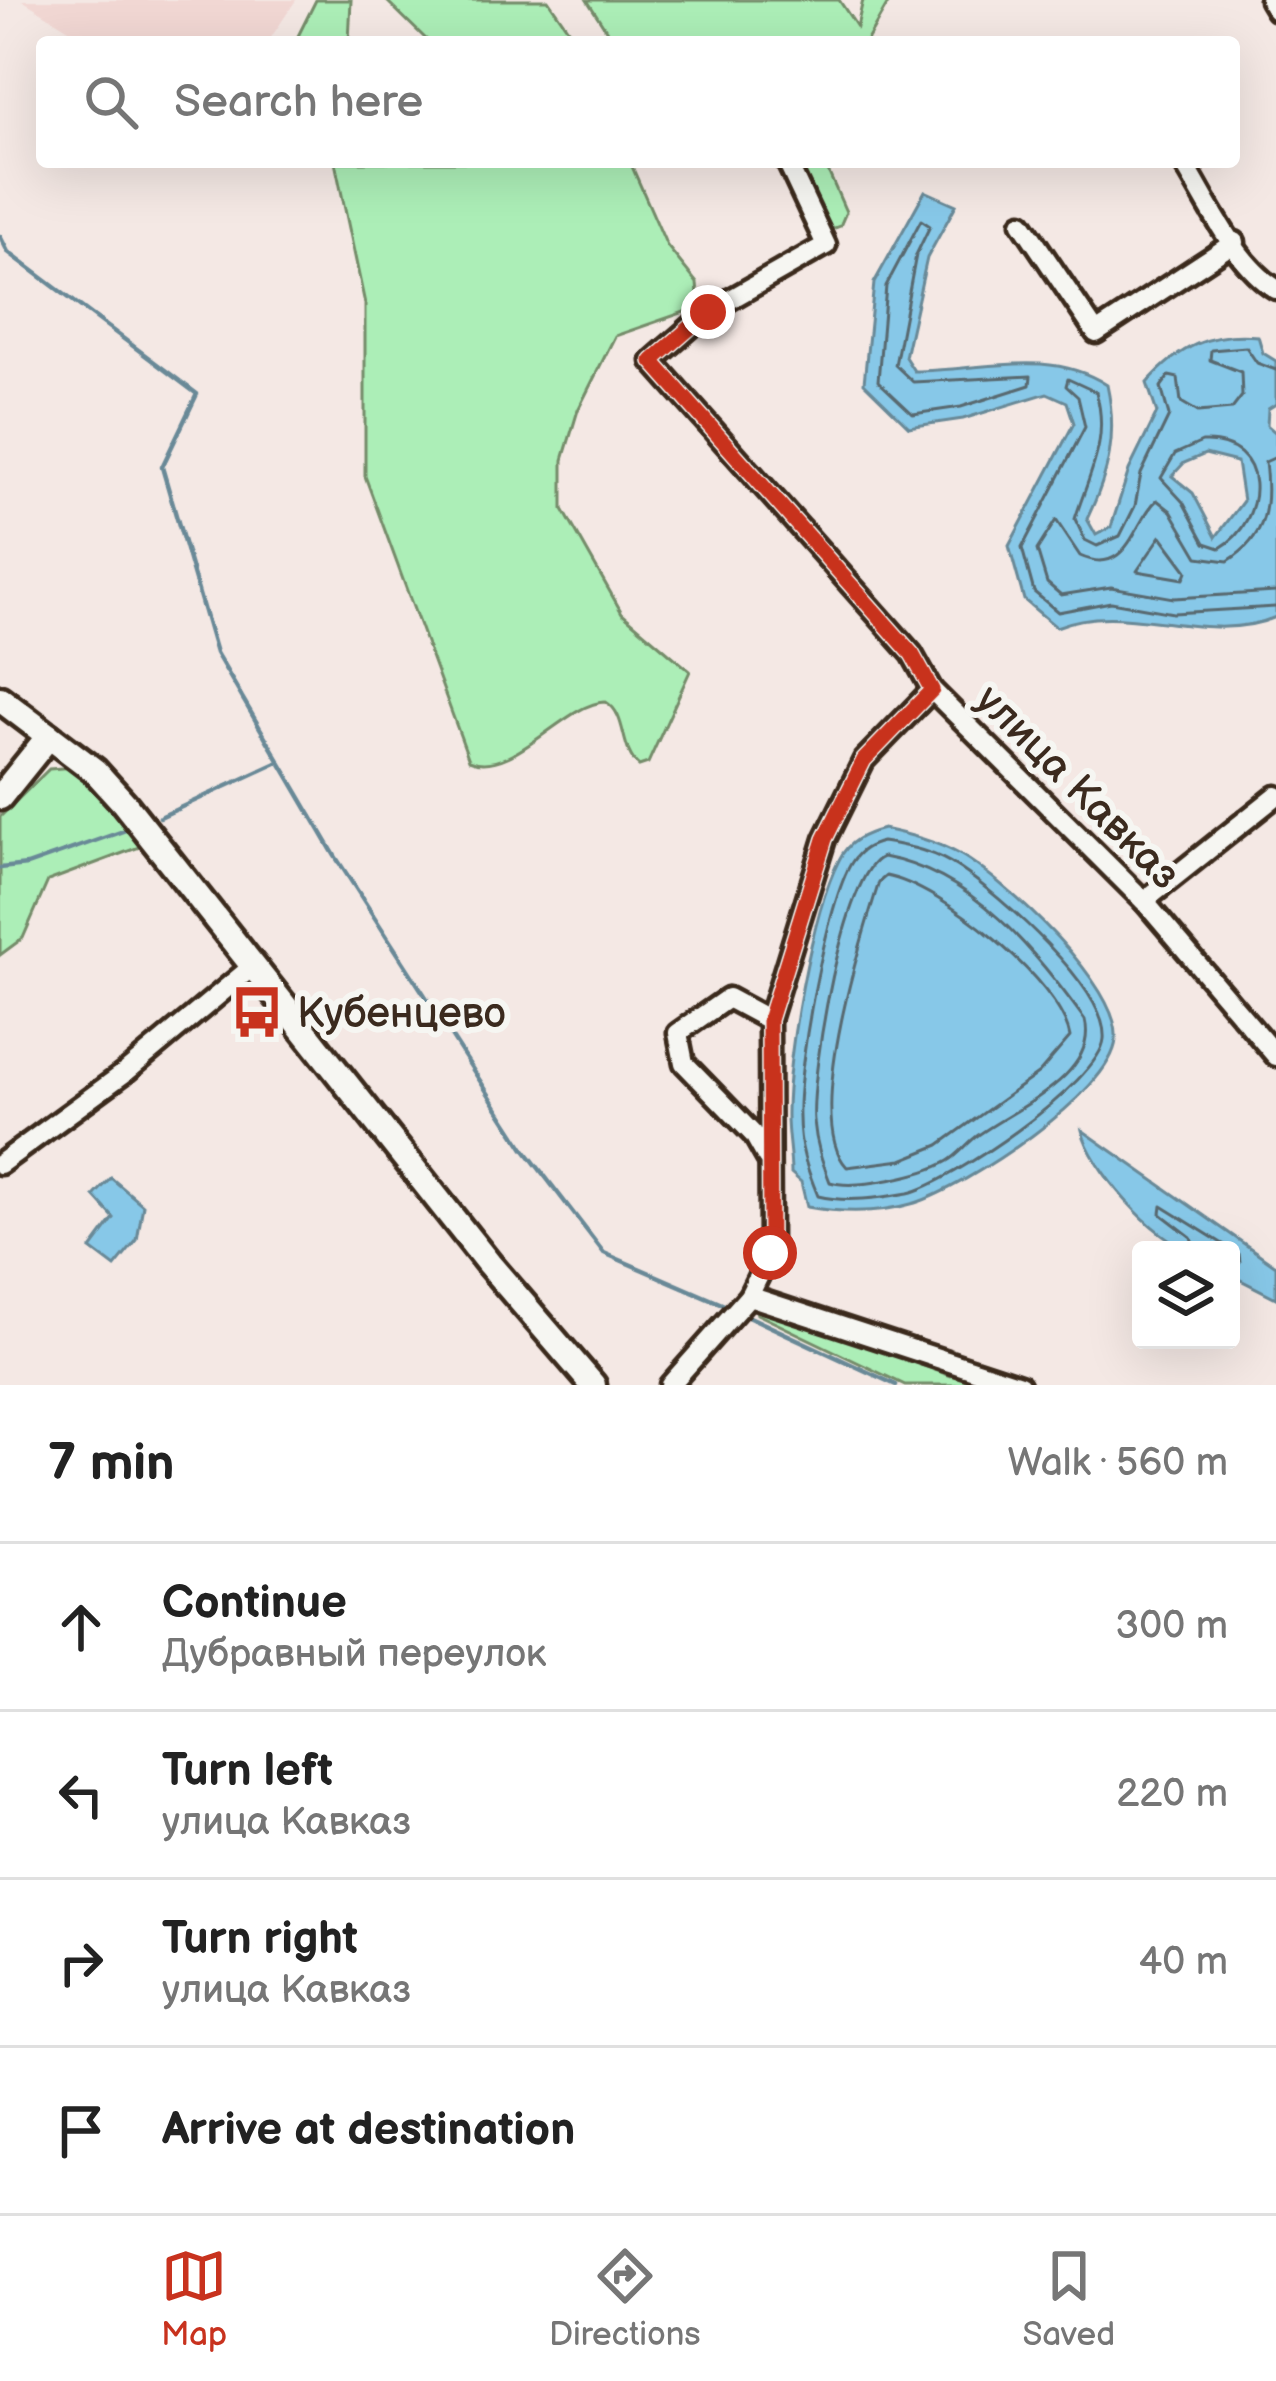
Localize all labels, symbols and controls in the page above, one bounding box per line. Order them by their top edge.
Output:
search box [36,36,1240,168]
icon: search [78,69,144,135]
text: Search here [174,75,423,130]
route end [681,285,735,339]
street label: улица Кавказ [964,675,1190,901]
bus stop icon: Кубенцево [228,983,286,1041]
place label: Кубенцево [297,989,506,1040]
route start [743,1226,797,1280]
map controls [1132,1241,1240,1349]
button: layers [1132,1241,1240,1349]
text: 7 min [48,1433,174,1494]
text: Walk · 560 m [1007,1440,1228,1487]
text: Continue [162,1576,347,1631]
icon: ahead [48,1594,114,1660]
text: 300 m [1115,1603,1228,1650]
text: Дубравный переулок [162,1631,547,1678]
text: Turn left [162,1744,333,1799]
icon: left [48,1762,114,1828]
text: 220 m [1116,1771,1228,1818]
text: улица Кавказ [162,1799,411,1846]
text: Turn right [162,1912,358,1967]
icon: right [48,1930,114,1996]
text: 40 m [1138,1939,1228,1986]
text: улица Кавказ [162,1967,411,2014]
icon: arrive [48,2098,114,2164]
text: Arrive at destination [162,2103,575,2158]
tab: Map [161,2243,227,2355]
tab: Directions [549,2243,701,2355]
tab: Saved [1022,2243,1115,2355]

